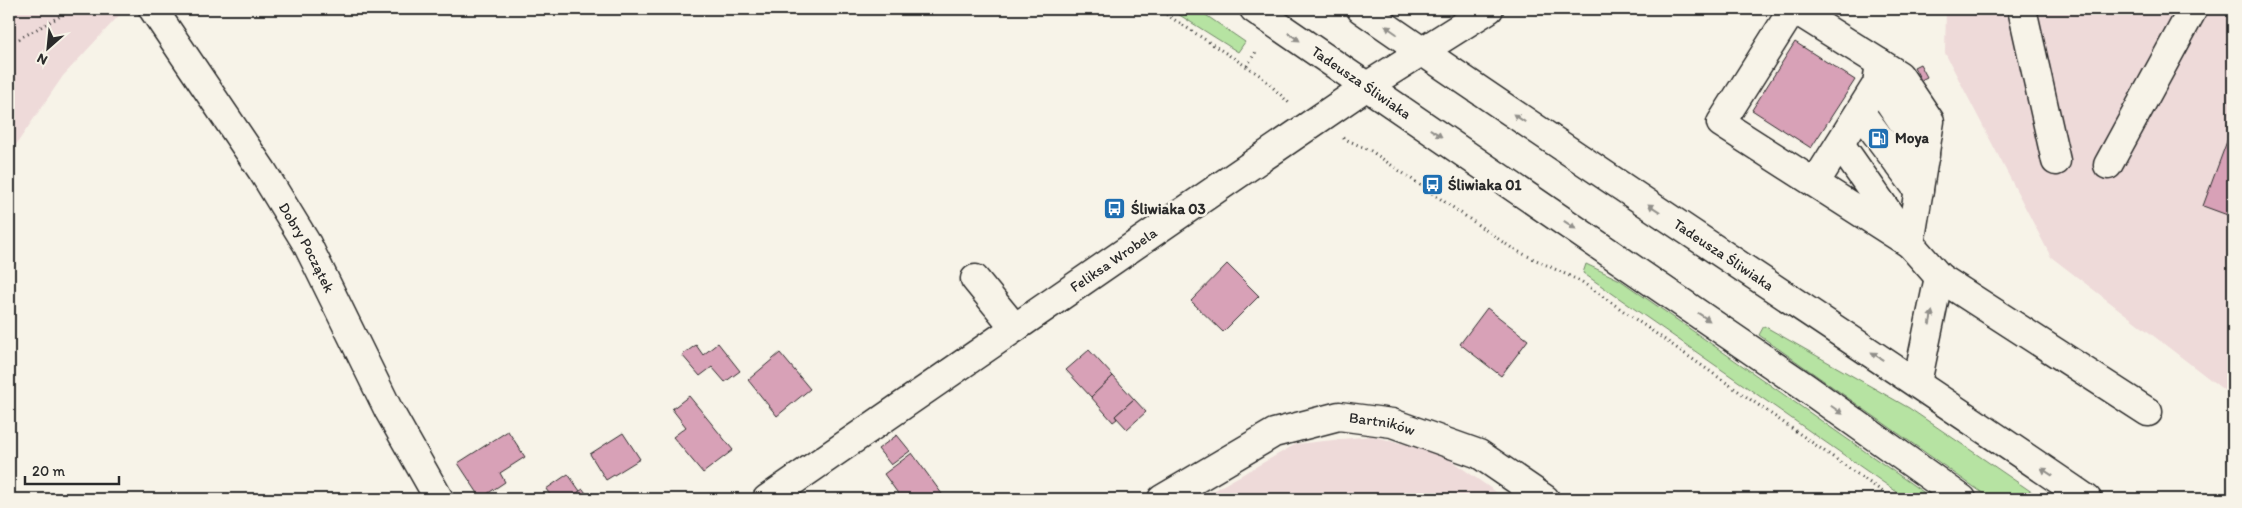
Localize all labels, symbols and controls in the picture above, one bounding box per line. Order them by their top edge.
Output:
north arrow [22,22,72,72]
one-way arrow [1384,25,1398,35]
one-way arrow [1287,32,1301,42]
street label: Tadeusza Śliwiaka [1308,42,1415,123]
text: N [34,49,50,69]
one-way arrow [1512,113,1525,123]
fuel station icon: Moya [1867,126,1891,150]
one-way arrow [1429,128,1443,138]
place label: Moya [1895,129,1930,148]
bus stop icon: Śliwiaka 01 [1420,173,1444,197]
place label: Śliwiaka 01 [1448,175,1522,194]
bus stop icon: Śliwiaka 03 [1103,197,1127,221]
street label: Dobry Początek [275,199,339,296]
place label: Śliwiaka 03 [1131,199,1206,218]
one-way arrow [1647,203,1661,213]
street label: Tadeusza Śliwiaka [1670,215,1778,295]
one-way arrow [1563,220,1576,230]
street label: Feliksa Wrobela [1067,224,1161,296]
one-way arrow [1927,310,1935,326]
one-way arrow [1697,312,1711,322]
one-way arrow [1870,351,1883,361]
one-way arrow [1830,405,1844,415]
street label: Bartników [1348,408,1418,440]
scale bar [25,453,119,485]
text: 20 m [32,462,66,480]
one-way arrow [2040,467,2053,477]

